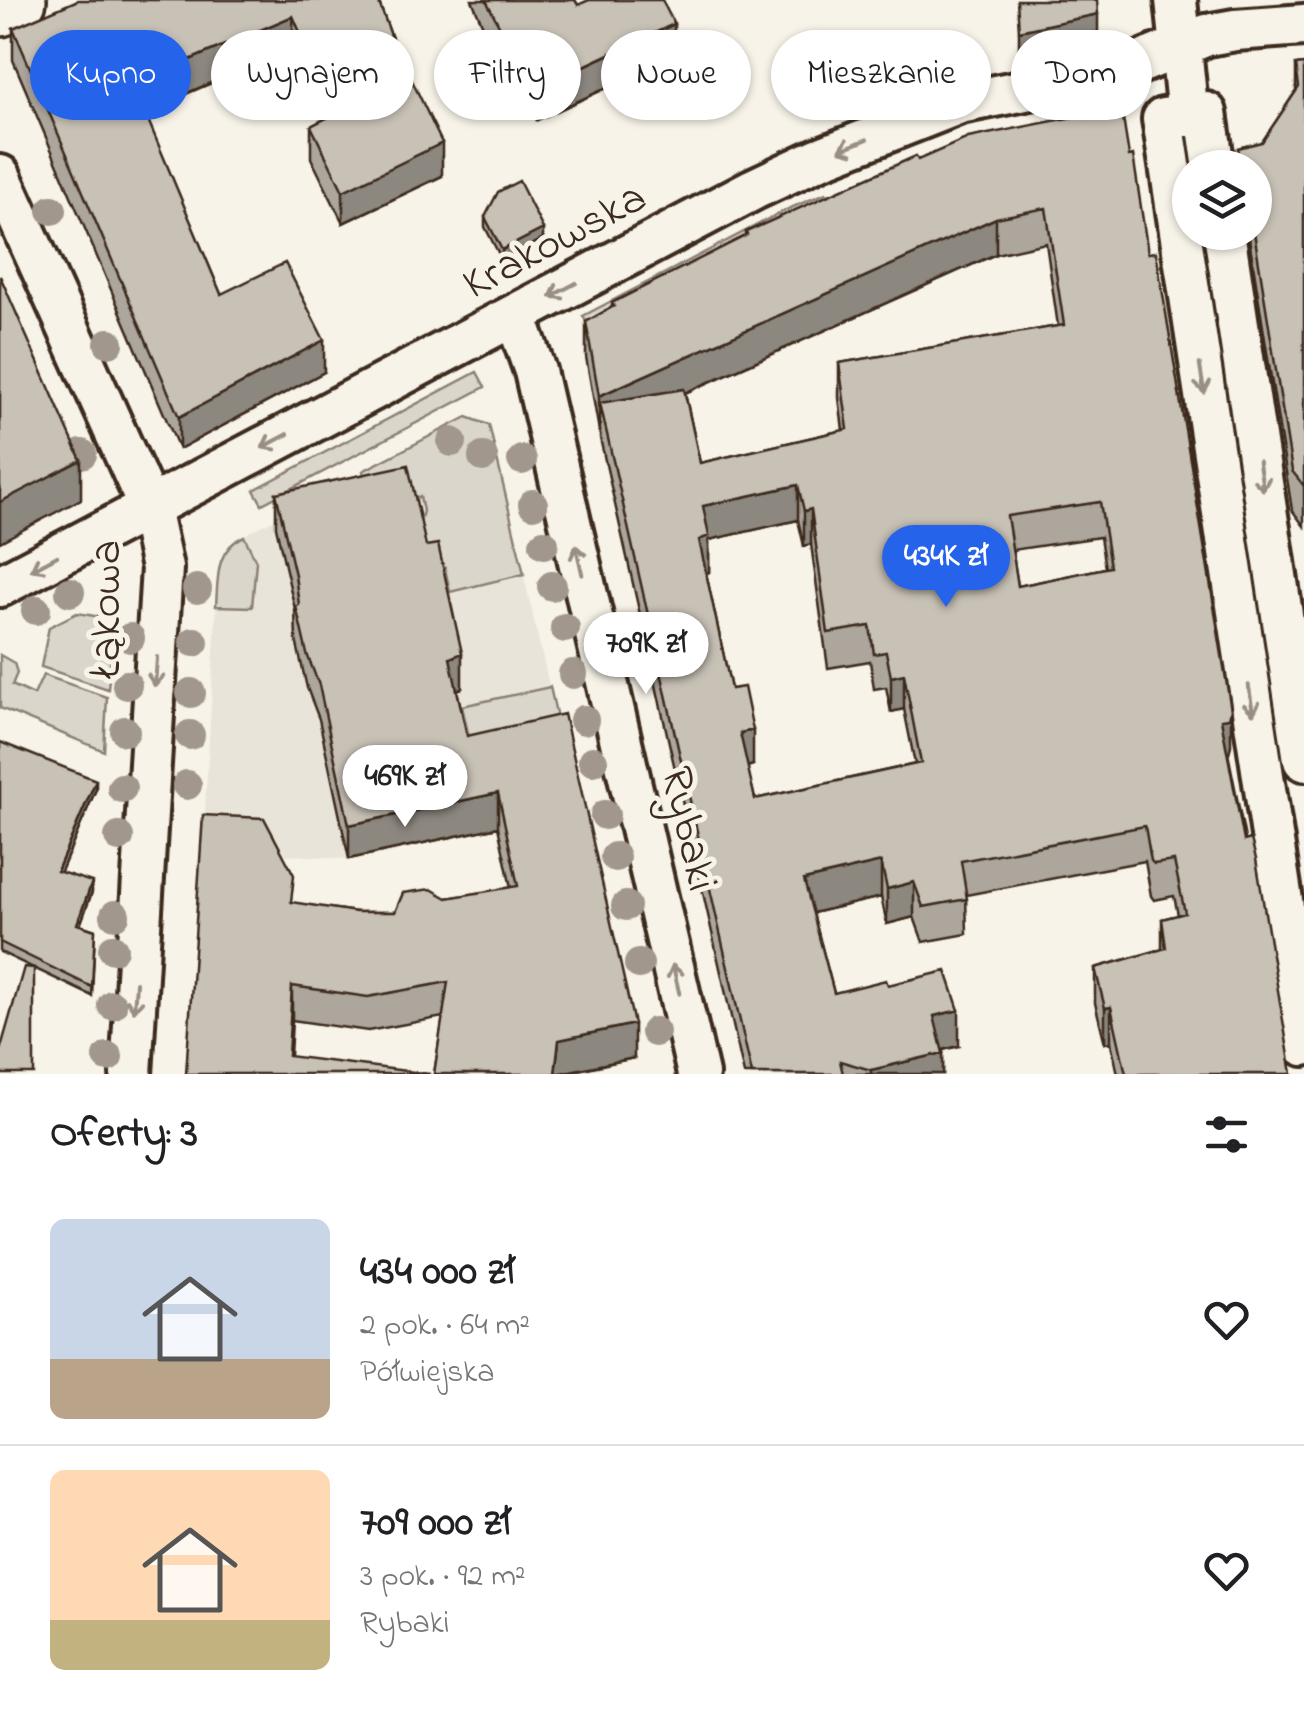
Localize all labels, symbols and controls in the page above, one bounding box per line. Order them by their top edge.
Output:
chip: Kupno [30,30,191,120]
chip: Wynajem [211,30,414,120]
chip: Filtry [434,30,581,120]
chip: Nowe [601,30,751,120]
chip: Mieszkanie [771,30,991,120]
chip: Dom [1011,30,1152,120]
one-way arrow [839,138,869,156]
map controls [1172,150,1272,250]
button: layers [1172,150,1272,250]
street label: Krakowska [452,166,659,318]
one-way arrow [548,281,578,300]
one-way arrow [1193,362,1212,394]
one-way arrow [260,432,290,451]
one-way arrow [1252,459,1270,491]
pin: 434K zł [854,525,1038,610]
text: 434K zł [904,534,988,581]
street label: Łąkowa [75,540,141,679]
one-way arrow [569,545,587,577]
one-way arrow [29,554,59,573]
pin: 709K zł [554,612,738,697]
text: 709K zł [606,621,686,668]
one-way arrow [146,656,165,688]
one-way arrow [1243,683,1261,716]
pin: 469K zł [313,745,497,830]
text: 469K zł [364,754,446,801]
street label: Rybaki [641,760,733,898]
one-way arrow [665,964,684,996]
one-way arrow [125,980,144,1012]
text: Oferty: 3 [50,1104,198,1165]
icon: filters [1199,1107,1254,1162]
text: 434 000 zł [360,1242,515,1303]
icon: home [130,1259,250,1379]
icon: heart [1199,1292,1254,1347]
text: 2 pok. · 64 m² [360,1303,530,1350]
text: Półwiejska [360,1350,495,1397]
text: 709 000 zł [360,1493,511,1554]
icon: home [130,1510,250,1630]
icon: heart [1199,1543,1254,1598]
text: 3 pok. · 92 m² [360,1554,526,1601]
text: Rybaki [360,1601,449,1648]

